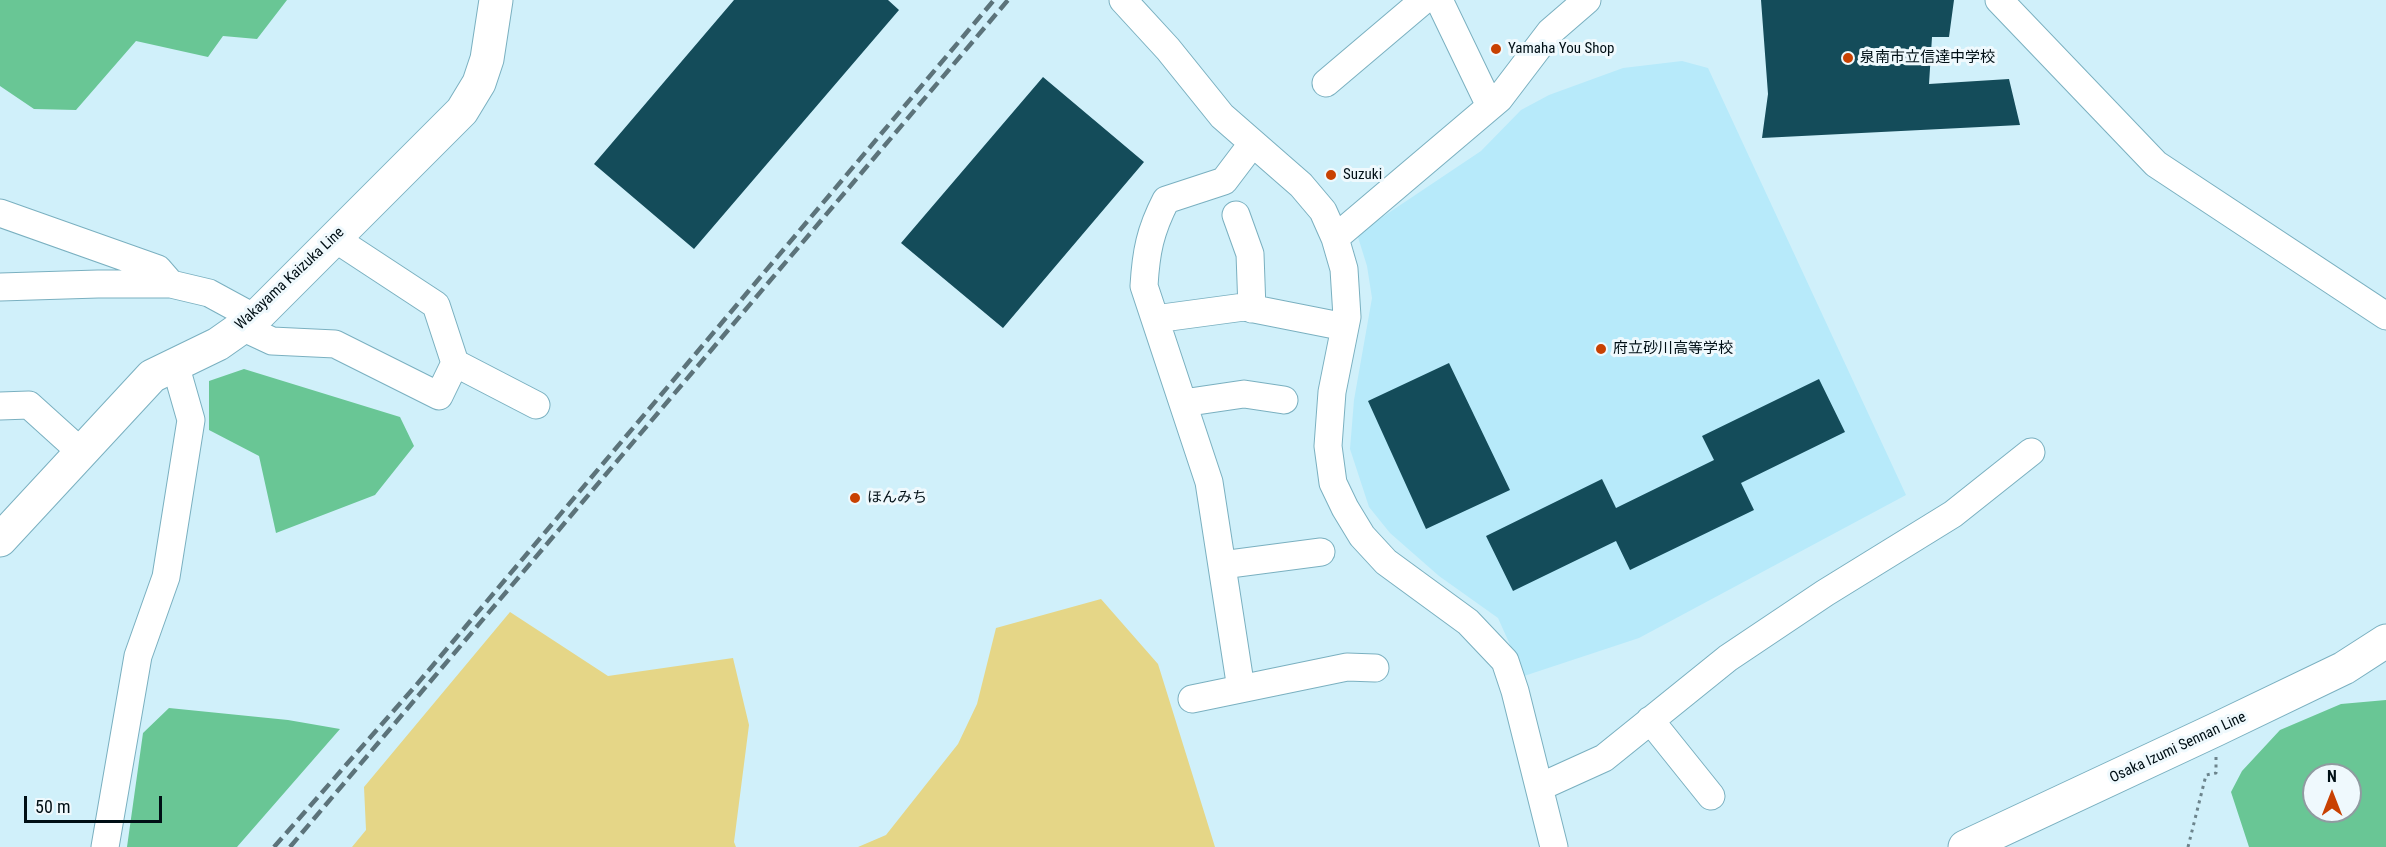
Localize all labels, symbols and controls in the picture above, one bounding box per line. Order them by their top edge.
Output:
place label: Yamaha You Shop [1508,40,1614,58]
marker: Yamaha You Shop [1489,42,1503,56]
place label: 泉南市立信達中学校 [1860,49,1995,67]
marker: 泉南市立信達中学校 [1841,51,1855,65]
place label: Suzuki [1343,166,1382,184]
marker: Suzuki [1324,168,1338,182]
street label: Wakayama Kaizuka Line [232,224,348,334]
place label: 府立砂川高等学校 [1613,340,1733,358]
marker: 府立砂川高等学校 [1594,342,1608,356]
place label: ほんみち [867,489,927,507]
marker: ほんみち [848,491,862,505]
street label: Osaka Izumi Sennan Line [2107,709,2249,787]
north arrow [2302,763,2362,823]
text: N [2327,767,2337,786]
scale bar [27,784,165,822]
text: 50 m [35,796,70,817]

